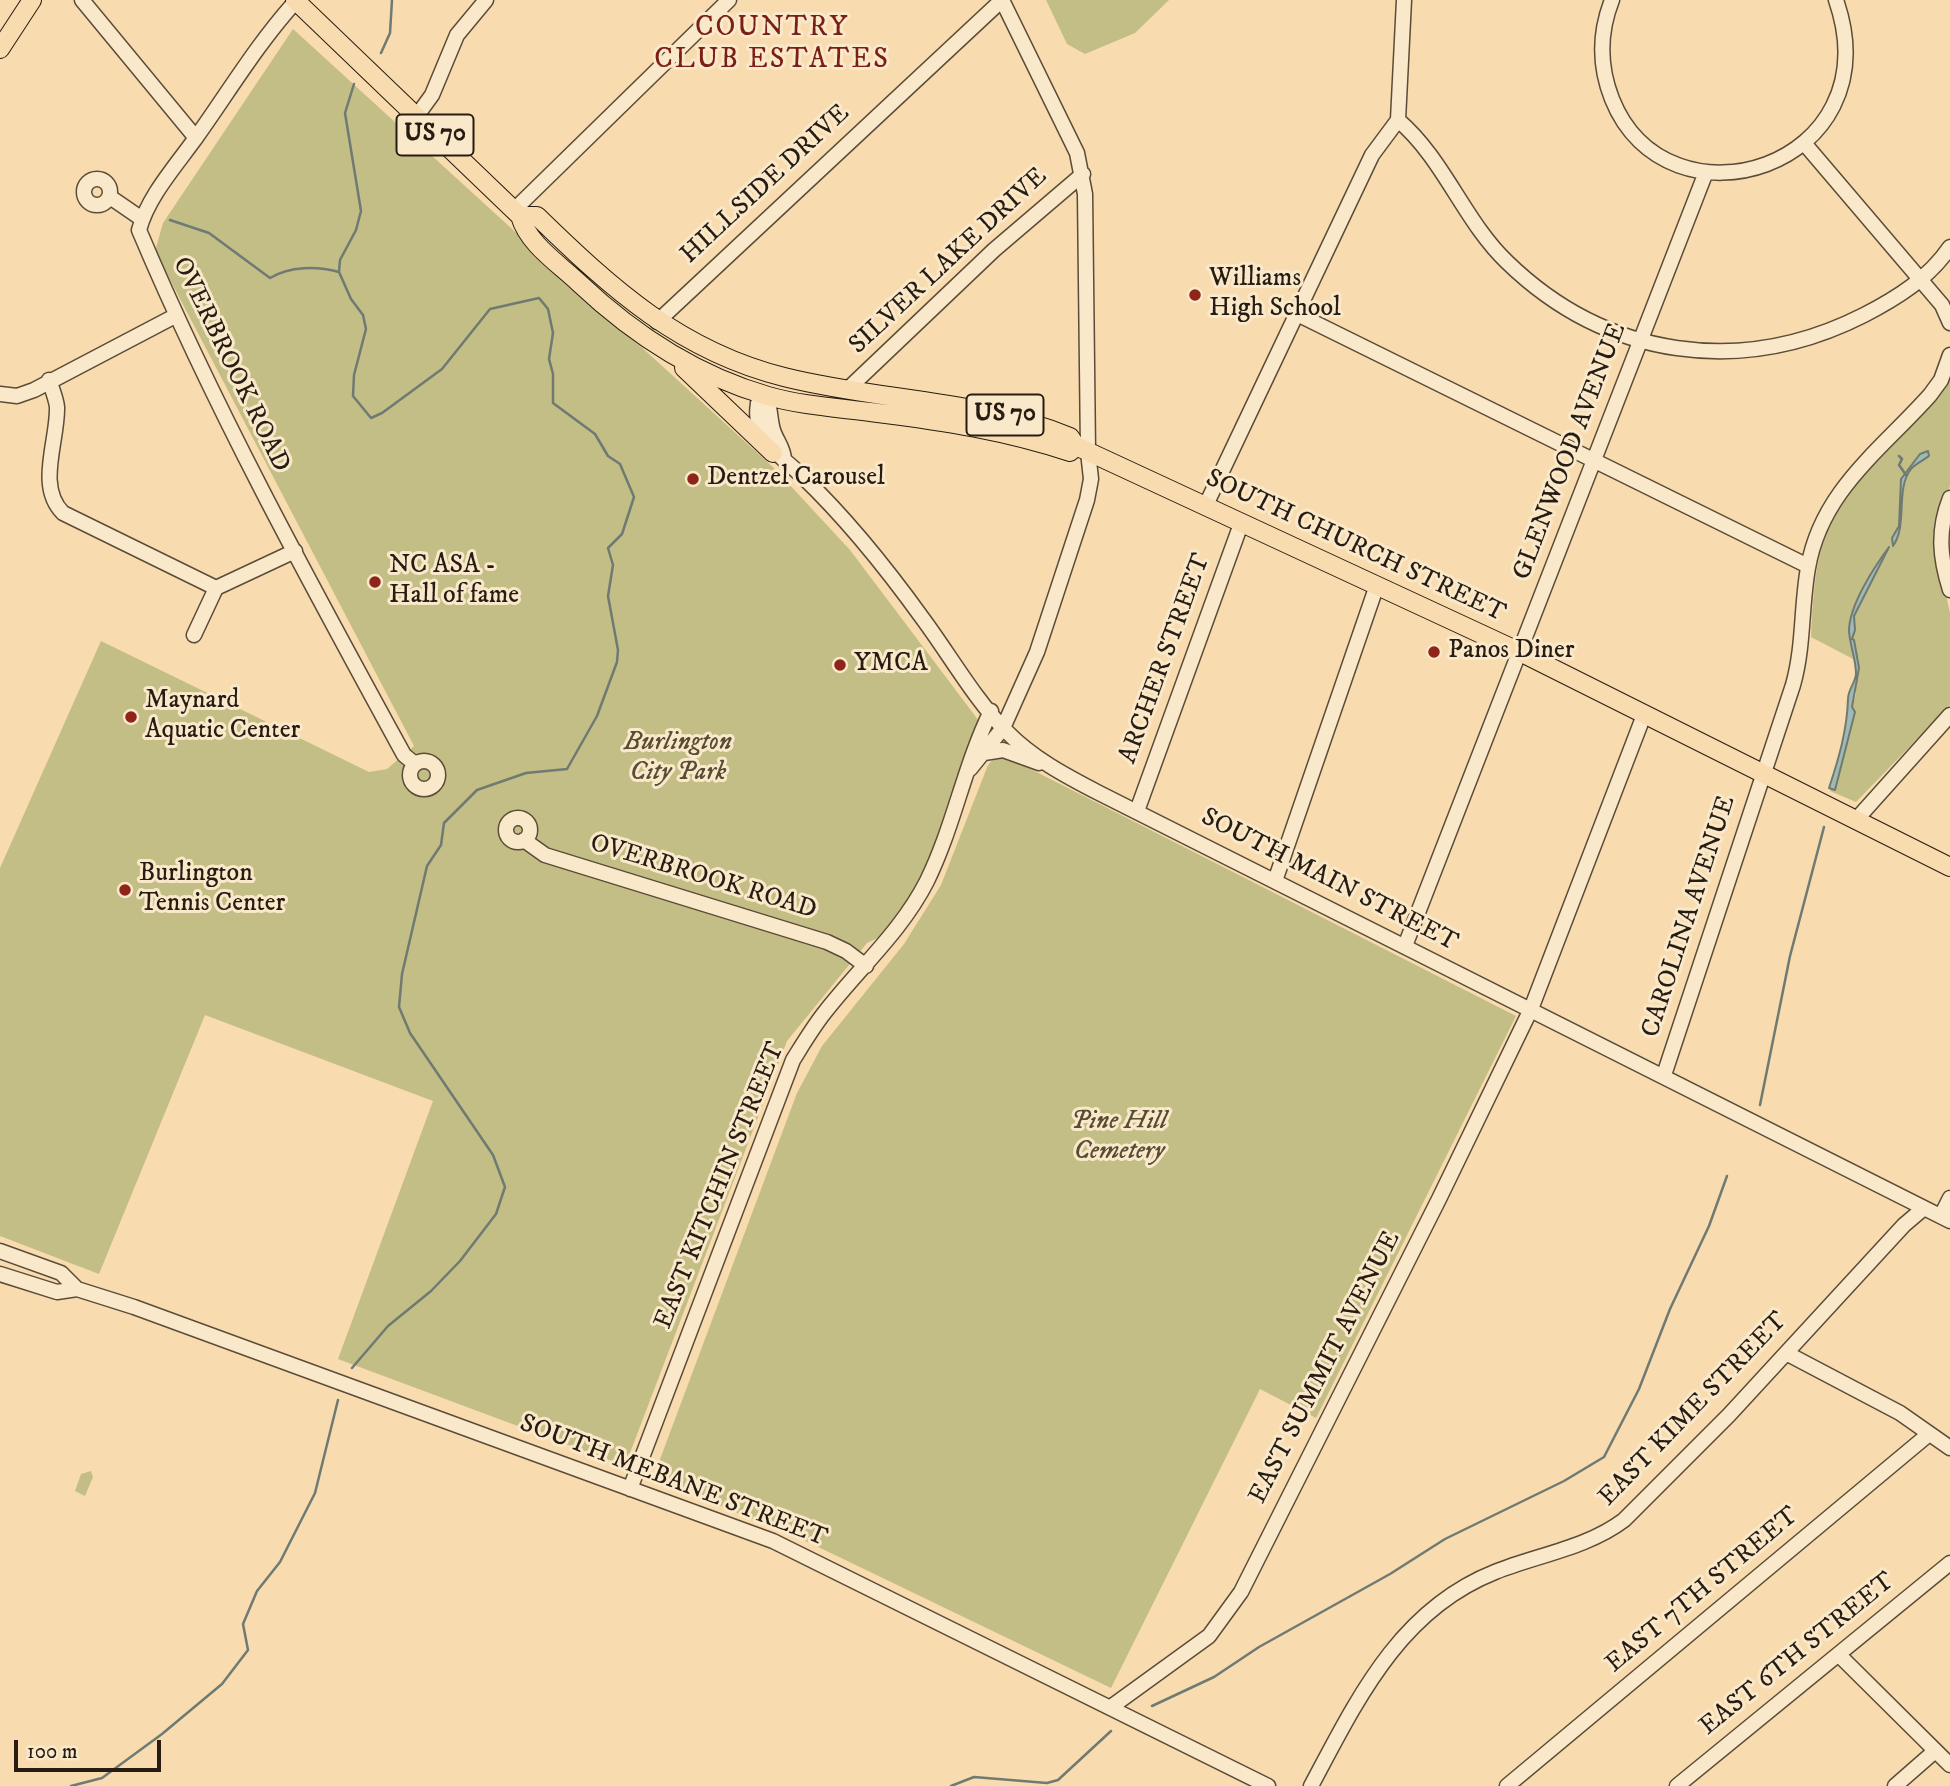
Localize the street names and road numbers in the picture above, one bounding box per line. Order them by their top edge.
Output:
street label: HILLSIDE DRIVE [675,99,857,271]
road number: US 70 [396,114,474,155]
street label: SILVER LAKE DRIVE [844,162,1054,362]
street label: OVERBROOK ROAD [164,252,296,478]
street label: GLENWOOD AVENUE [1508,319,1634,585]
road number: US 70 [967,394,1044,436]
street label: SOUTH CHURCH STREET [1200,464,1510,630]
street label: ARCHER STREET [1114,550,1218,768]
street label: CAROLINA AVENUE [1636,792,1744,1042]
street label: SOUTH MAIN STREET [1195,803,1463,959]
street label: OVERBROOK ROAD [586,829,820,927]
street label: EAST KITCHIN STREET [649,1038,793,1334]
street label: EAST SUMMIT AVENUE [1244,1227,1408,1509]
street label: EAST KIME STREET [1593,1306,1795,1514]
street label: SOUTH MEBANE STREET [515,1409,831,1555]
street label: EAST 7TH STREET [1600,1501,1806,1681]
street label: EAST 6TH STREET [1694,1567,1902,1743]

